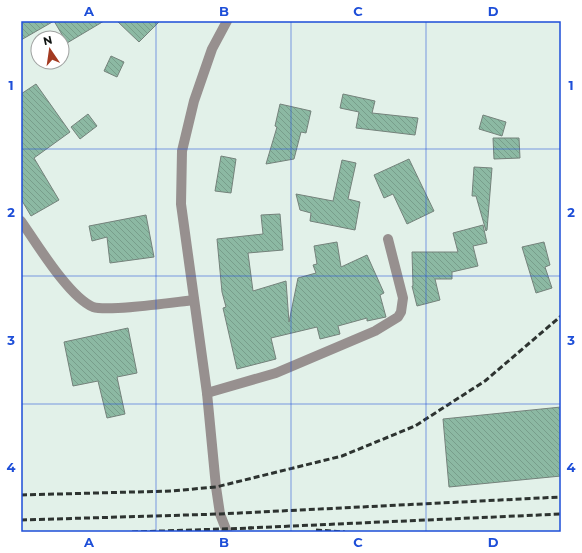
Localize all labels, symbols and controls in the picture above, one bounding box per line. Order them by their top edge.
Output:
text: A [83,3,95,19]
text: B [219,3,229,19]
text: C [353,3,363,19]
text: D [488,3,499,19]
north arrow [30,30,70,70]
text: N [42,32,54,48]
text: 1 [8,77,14,93]
text: 1 [568,77,574,93]
text: 2 [7,204,15,220]
text: 2 [567,204,575,220]
text: 3 [6,332,15,348]
text: 3 [566,332,575,348]
text: 4 [7,459,16,475]
text: 4 [567,459,576,475]
text: A [83,534,95,550]
text: B [219,534,229,550]
text: C [353,534,363,550]
text: D [488,534,499,550]

